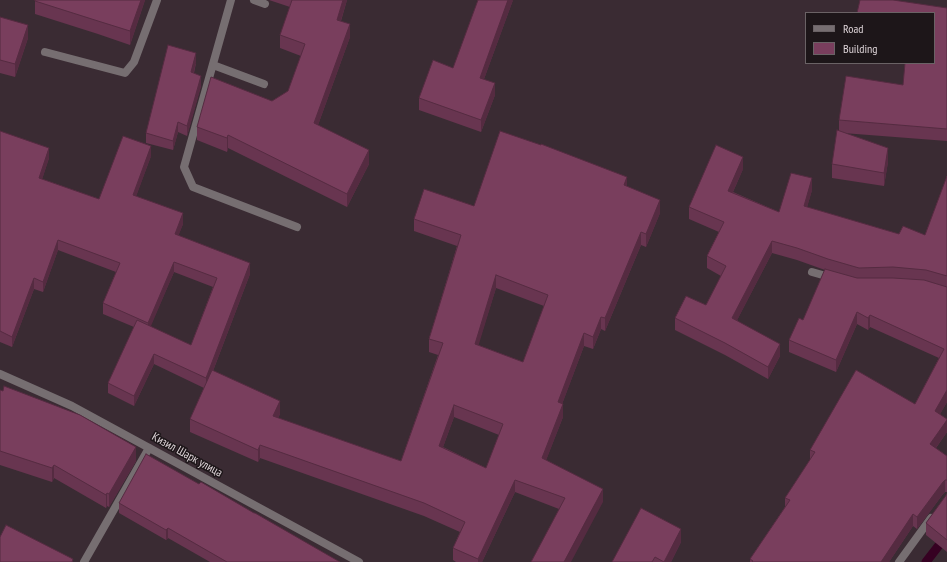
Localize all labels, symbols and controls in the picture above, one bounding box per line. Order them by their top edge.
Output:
legend [805,12,935,64]
text: Road [843,21,863,36]
text: Building [843,41,878,56]
street label: Кизил Шарк улица [149,430,225,480]

